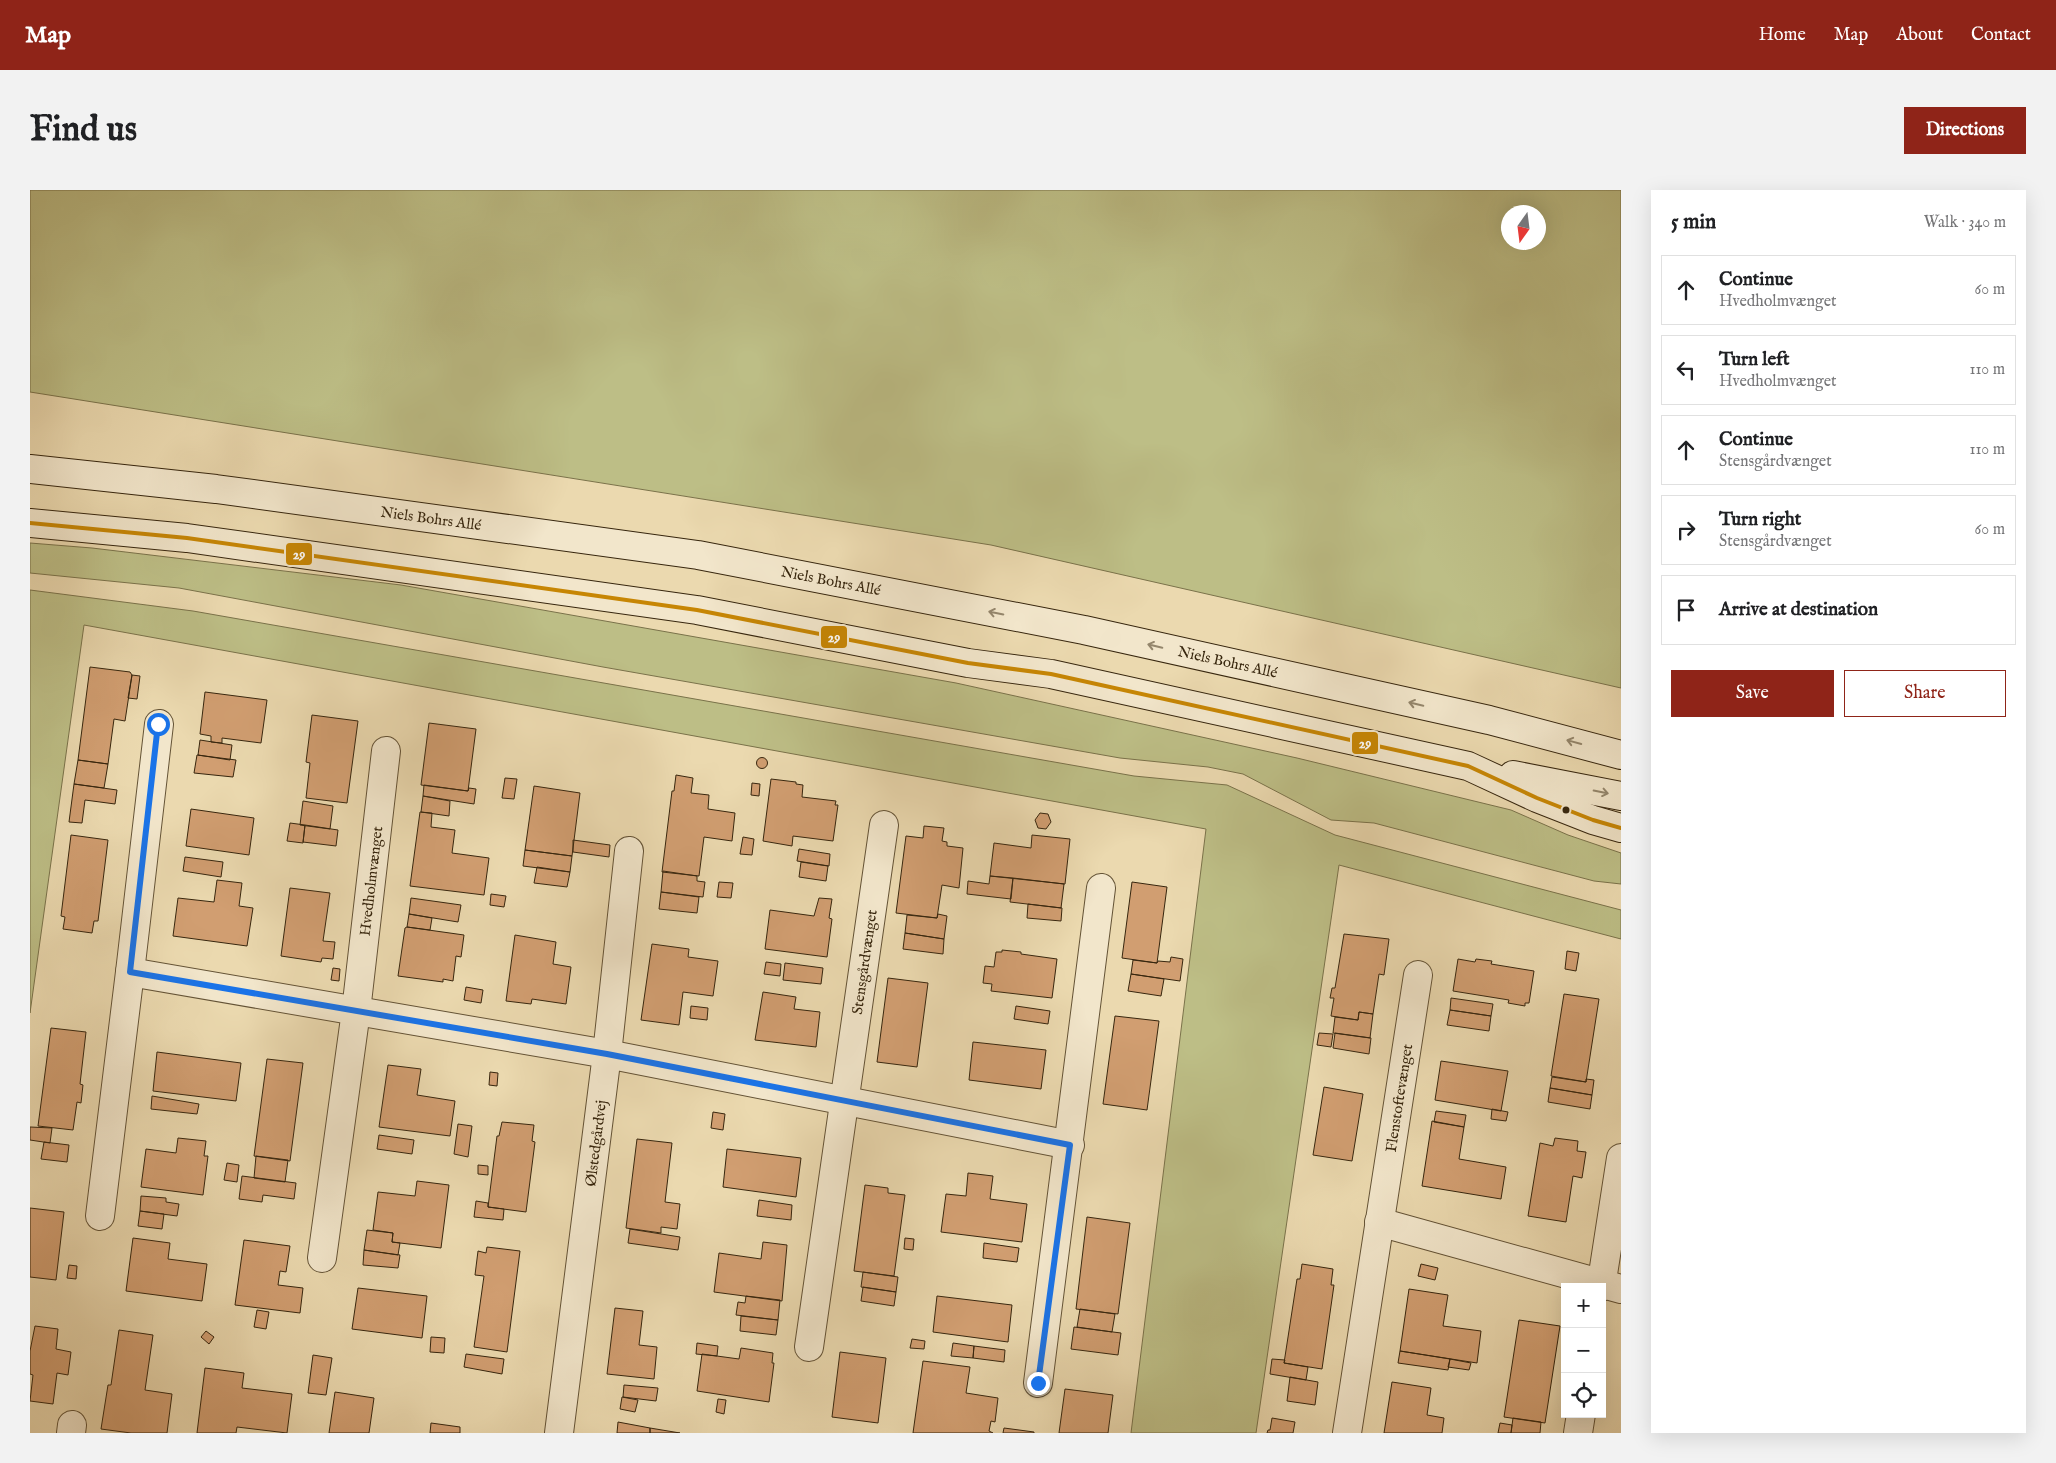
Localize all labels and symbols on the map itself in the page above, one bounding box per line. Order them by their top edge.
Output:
north arrow [1501,205,1546,250]
street label: Niels Bohrs Allé [379,502,483,535]
line badge: 29 [285,542,313,566]
text: 29 [293,546,305,564]
street label: Niels Bohrs Allé [779,562,883,600]
one-way arrow [988,608,1004,617]
line badge: 29 [820,625,848,649]
text: 29 [828,629,840,647]
one-way arrow [1147,641,1163,650]
street label: Niels Bohrs Allé [1176,642,1279,682]
one-way arrow [1409,698,1425,708]
route start [147,713,170,736]
line badge: 29 [1351,731,1379,755]
text: 29 [1359,735,1371,753]
one-way arrow [1566,737,1582,746]
one-way arrow [1593,788,1609,798]
unlabelled marker [1561,805,1571,815]
street label: Hvedholmvænget [355,825,387,937]
street label: Stensgårdvænget [847,908,881,1016]
street label: Flenstoftevænget [1381,1043,1417,1153]
street label: Ølstedgårdvej [581,1099,611,1188]
route end [1027,1372,1050,1395]

